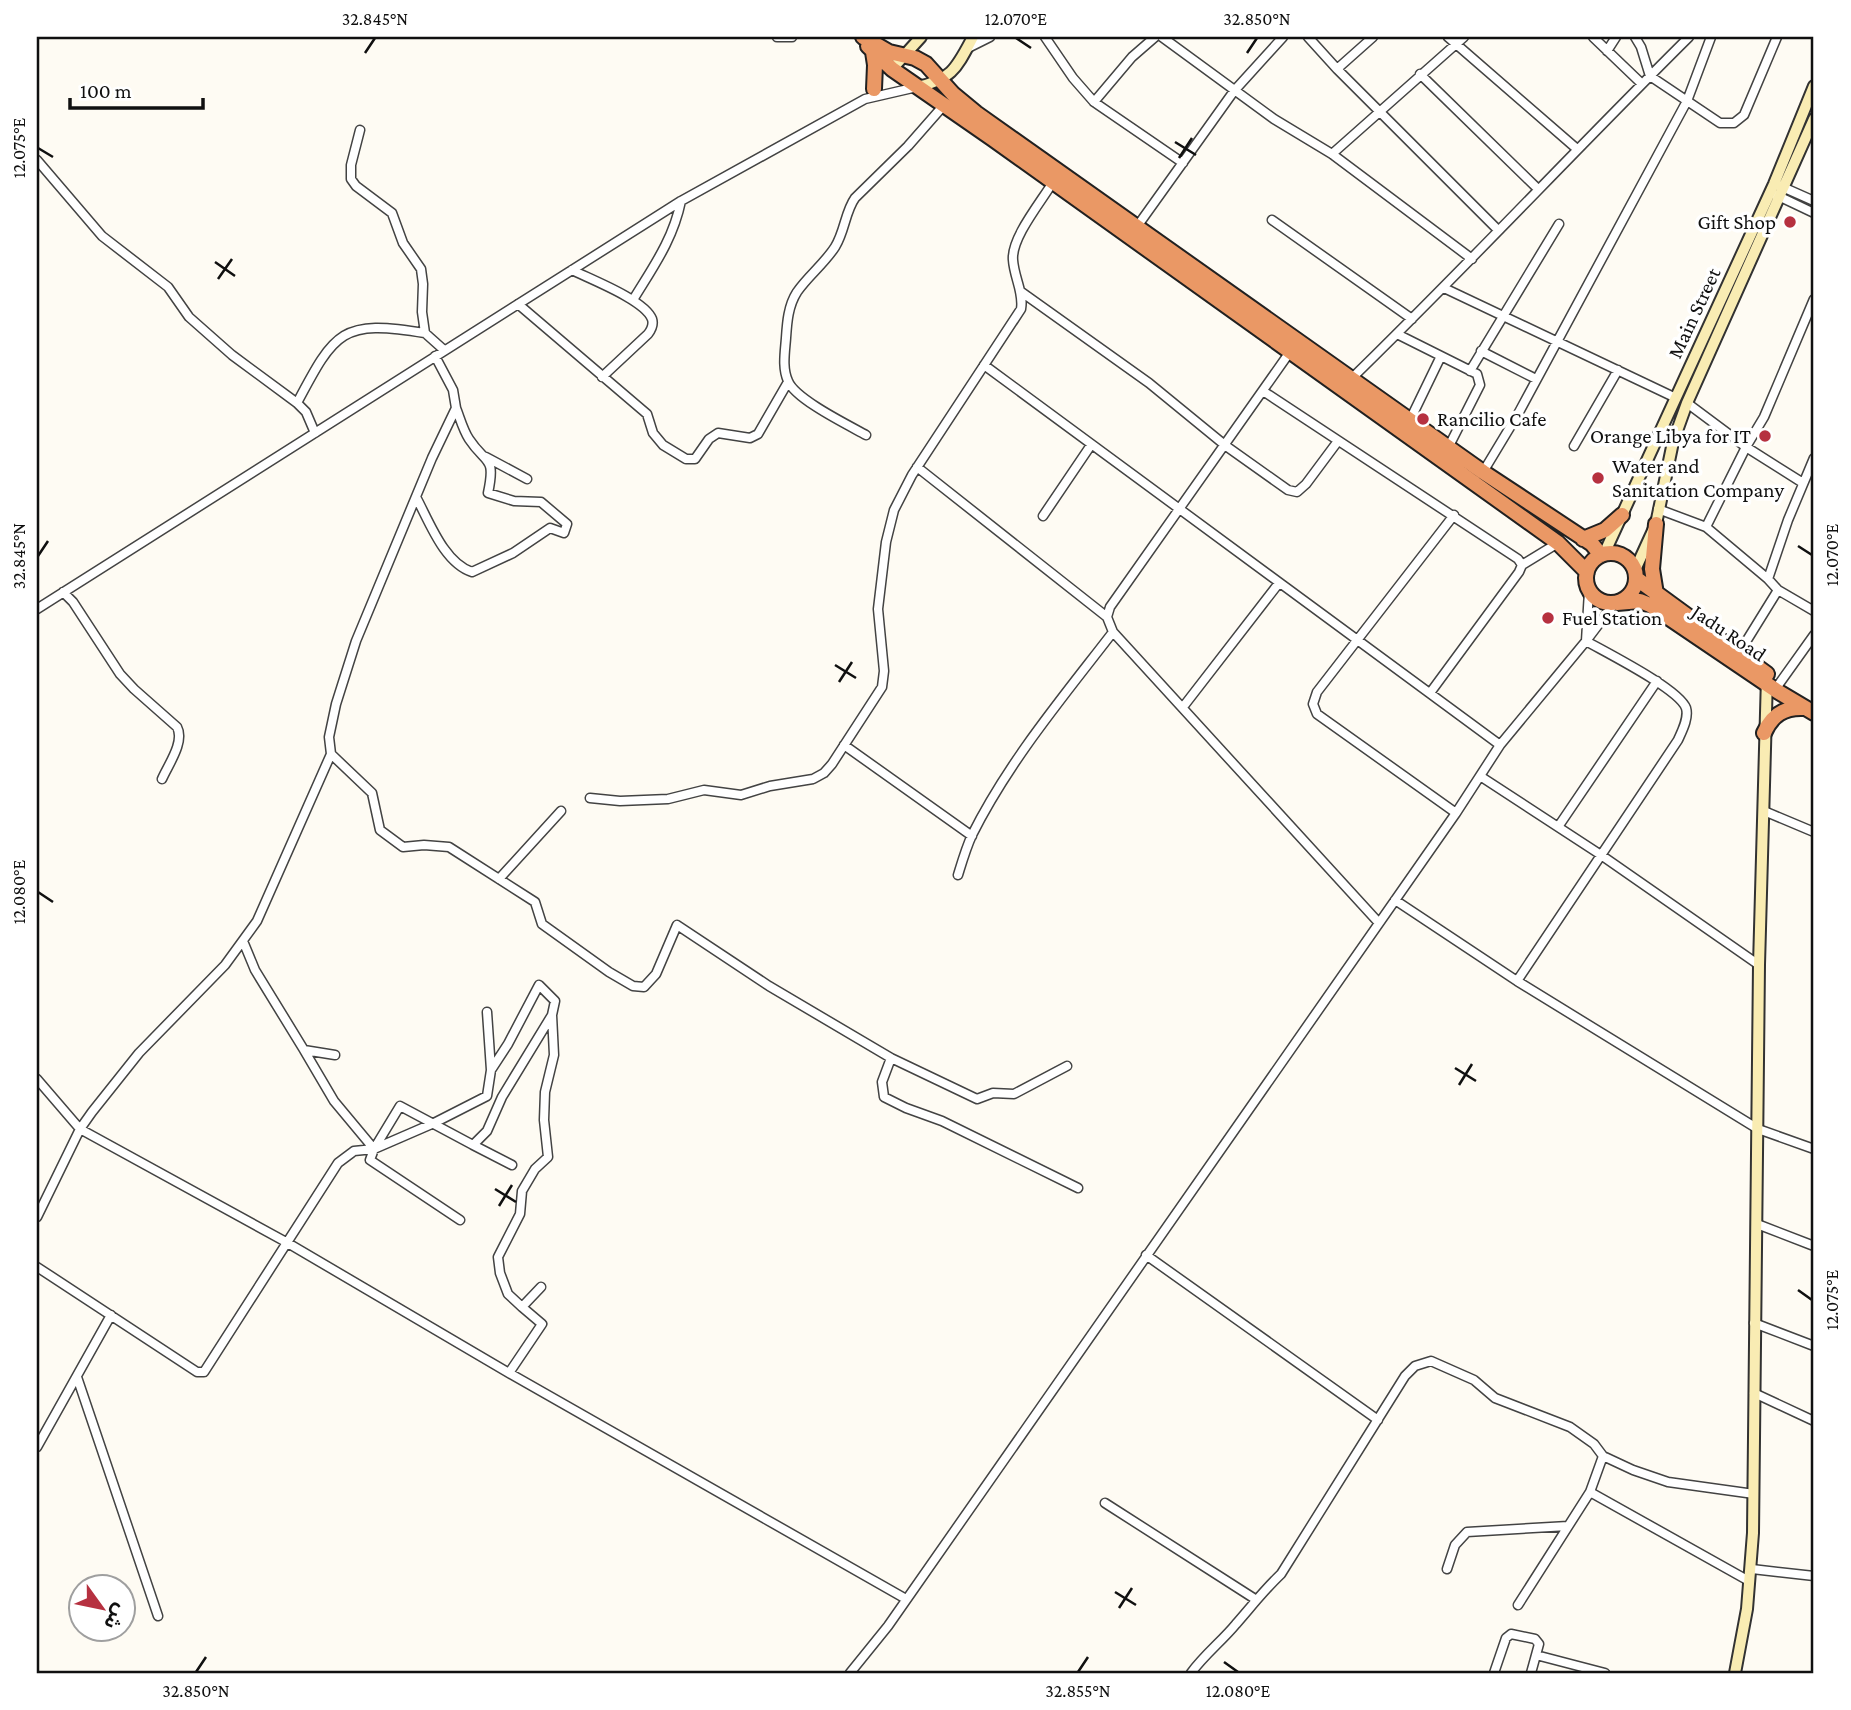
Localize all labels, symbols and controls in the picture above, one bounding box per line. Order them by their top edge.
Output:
text: 32.845°N [342,9,408,29]
text: 12.070°E [985,9,1047,29]
text: 32.850°N [1223,9,1291,29]
scale bar [70,66,203,110]
text: 100 m [80,79,132,103]
text: 12.075°E [9,118,29,178]
place label: Gift Shop [1698,210,1776,234]
marker: Gift Shop [1782,214,1798,230]
street label: Main Street [1663,263,1726,362]
place label: Rancilio Cafe [1437,407,1546,431]
marker: Rancilio Cafe [1415,411,1431,427]
place label: Orange Libya for IT [1590,424,1752,448]
marker: Orange Libya for IT [1757,428,1773,444]
place label: Water and Sanitation Company [1612,454,1785,502]
marker: Water and Sanitation Company [1590,470,1606,486]
text: 32.845°N [9,523,29,589]
text: 12.070°E [1822,524,1842,586]
street label: Jadu Road [1686,598,1771,667]
place label: Fuel Station [1562,606,1662,630]
marker: Fuel Station [1540,610,1556,626]
text: 12.080°E [9,860,29,924]
text: 12.075°E [1822,1270,1842,1330]
north arrow [66,1574,136,1644]
text: ش [100,1600,132,1634]
text: 32.850°N [162,1681,230,1701]
text: 32.855°N [1045,1681,1111,1701]
text: 12.080°E [1206,1681,1270,1701]

